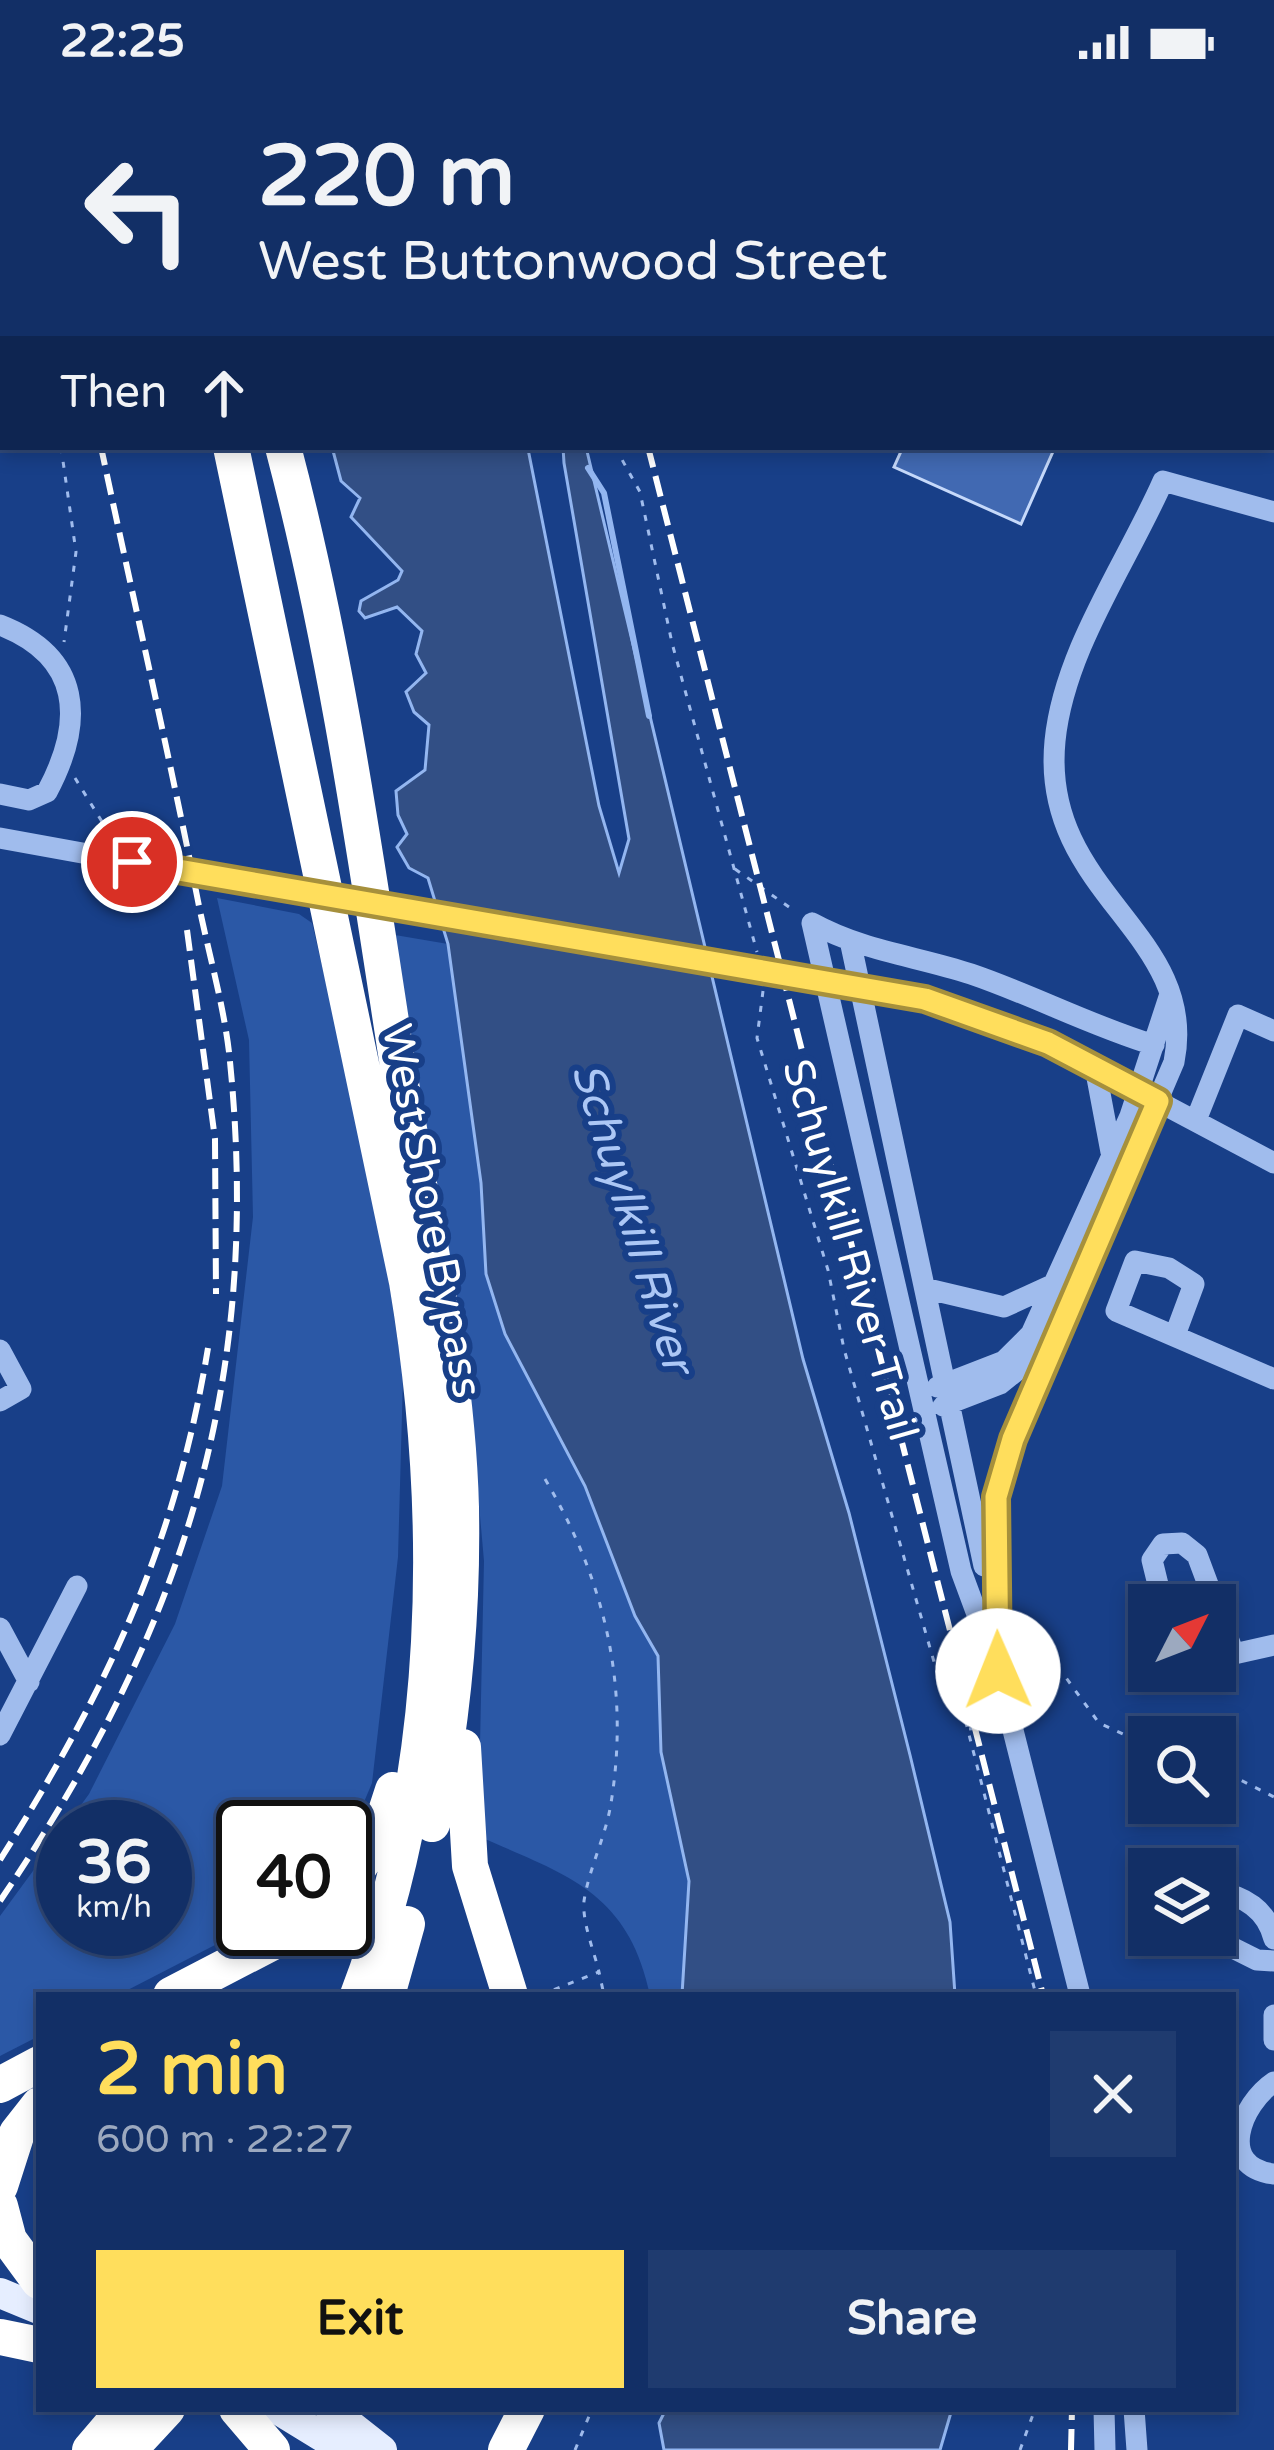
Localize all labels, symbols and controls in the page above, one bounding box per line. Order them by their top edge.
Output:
text: 22:25 [60,15,185,69]
text: 220 m [258,127,515,228]
icon: left [60,132,216,288]
text: West Buttonwood Street [258,229,888,294]
icon: ahead [191,360,257,426]
text: Then [60,366,167,420]
pin [81,811,183,913]
icon: arrive [99,829,165,895]
street label: West Shore Bypass [371,1020,493,1402]
street label: Schuylkill River Trail [771,1053,929,1447]
water label: Schuylkill River [559,1057,706,1385]
north arrow [1128,1584,1236,1692]
map controls [1128,1584,1236,1956]
position arrow [935,1608,1061,1734]
button: search [1128,1716,1236,1824]
speed limit sign: 40 [216,1800,372,1956]
text: 36 [76,1827,152,1899]
button: layers [1128,1848,1236,1956]
text: km/h [76,1889,152,1926]
text: 2 min [96,2027,288,2114]
button: close [1050,2031,1176,2157]
text: 600 m · 22:27 [96,2116,354,2163]
button: Exit [96,2250,624,2388]
button: Share [648,2250,1176,2388]

